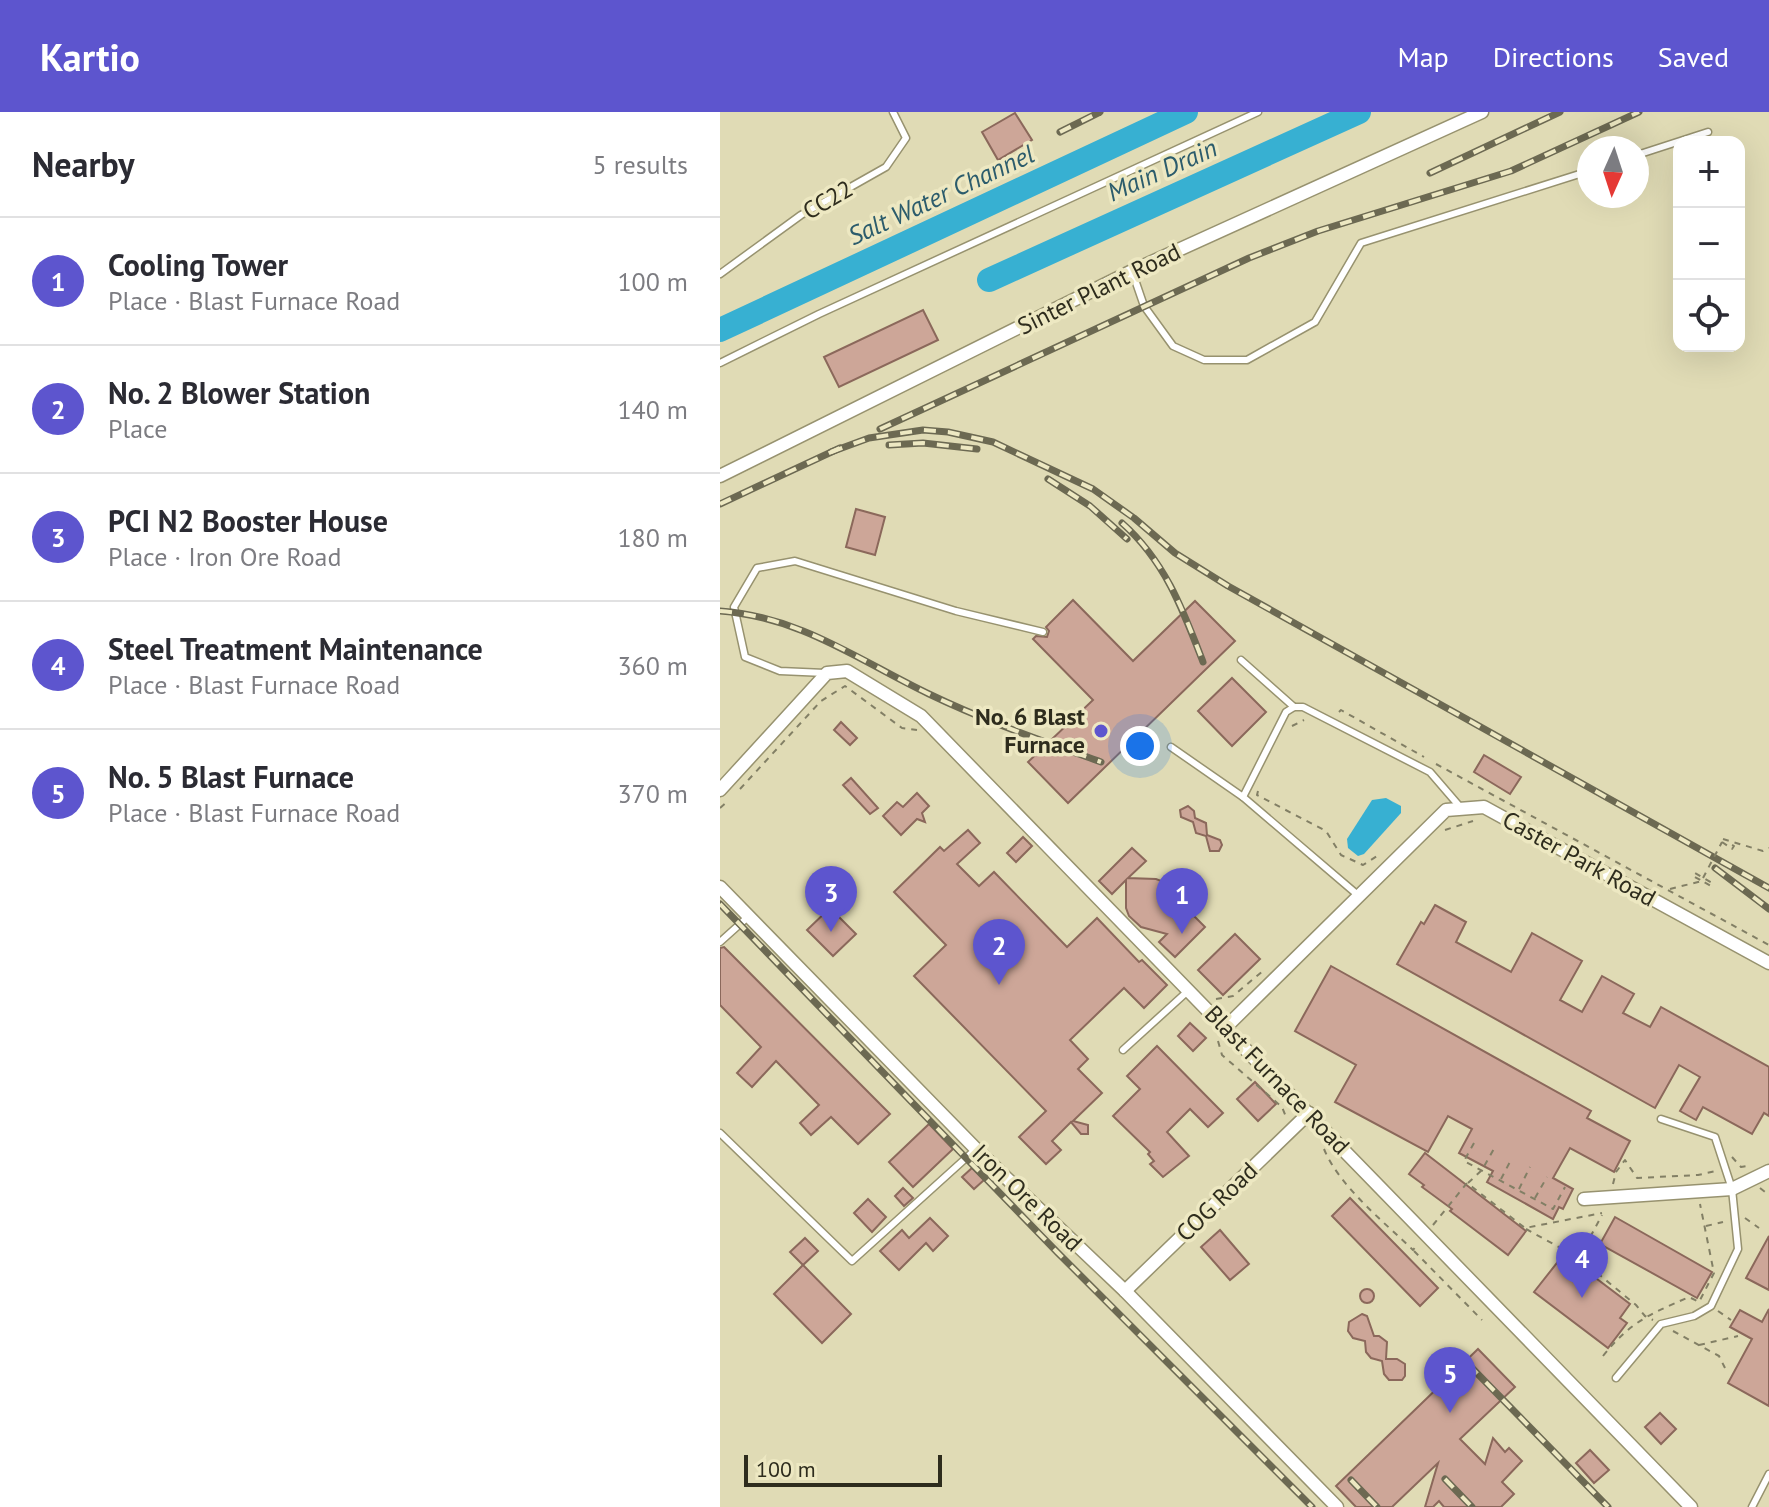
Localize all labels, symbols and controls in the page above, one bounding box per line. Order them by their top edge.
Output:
text: Kartio [40,32,140,81]
text: Map [1398,38,1449,75]
text: Directions [1493,38,1614,75]
text: Saved [1658,38,1729,75]
water label: Main Drain [1102,131,1222,208]
north arrow [1577,136,1649,208]
map controls [1673,136,1745,352]
button: + [1673,136,1745,208]
water label: Salt Water Channel [842,137,1039,252]
text: Nearby [32,142,134,186]
text: 5 results [593,148,688,181]
street label: CC22 [797,173,858,226]
button: − [1673,208,1745,280]
street label: Sinter Plant Road [1012,236,1185,341]
text: Cooling Tower [108,245,288,284]
text: 1 [51,265,65,298]
text: 100 m [617,265,688,298]
button: locate [1673,280,1745,352]
text: Place · Blast Furnace Road [108,284,400,317]
text: No. 2 Blower Station [108,373,370,412]
text: 2 [51,393,65,426]
text: 140 m [617,393,688,426]
text: Place [108,412,167,445]
text: PCI N2 Booster House [108,501,388,540]
text: 3 [51,521,65,554]
text: 180 m [617,521,688,554]
text: Place · Iron Ore Road [108,540,342,573]
text: Steel Treatment Maintenance [108,629,483,668]
text: 4 [51,649,65,682]
text: 360 m [617,649,688,682]
text: Place · Blast Furnace Road [108,668,400,701]
place label: No. 6 Blast Furnace [975,701,1086,760]
marker: No. 6 Blast Furnace [1092,722,1110,740]
your location [1120,726,1160,766]
text: No. 5 Blast Furnace [108,757,354,796]
text: 5 [51,777,65,810]
text: 370 m [617,777,688,810]
text: Place · Blast Furnace Road [108,796,400,829]
street label: Caster Park Road [1497,804,1661,913]
pin: 3 [805,866,857,932]
pin: 1 [1156,868,1208,934]
pin: 2 [973,919,1025,985]
street label: Blast Furnace Road [1198,998,1357,1161]
street label: Iron Ore Road [966,1137,1089,1258]
street label: COG Road [1169,1155,1264,1248]
pin: 4 [1556,1232,1608,1298]
pin: 5 [1424,1347,1476,1413]
scale bar [744,1451,942,1487]
text: 100 m [756,1455,816,1483]

